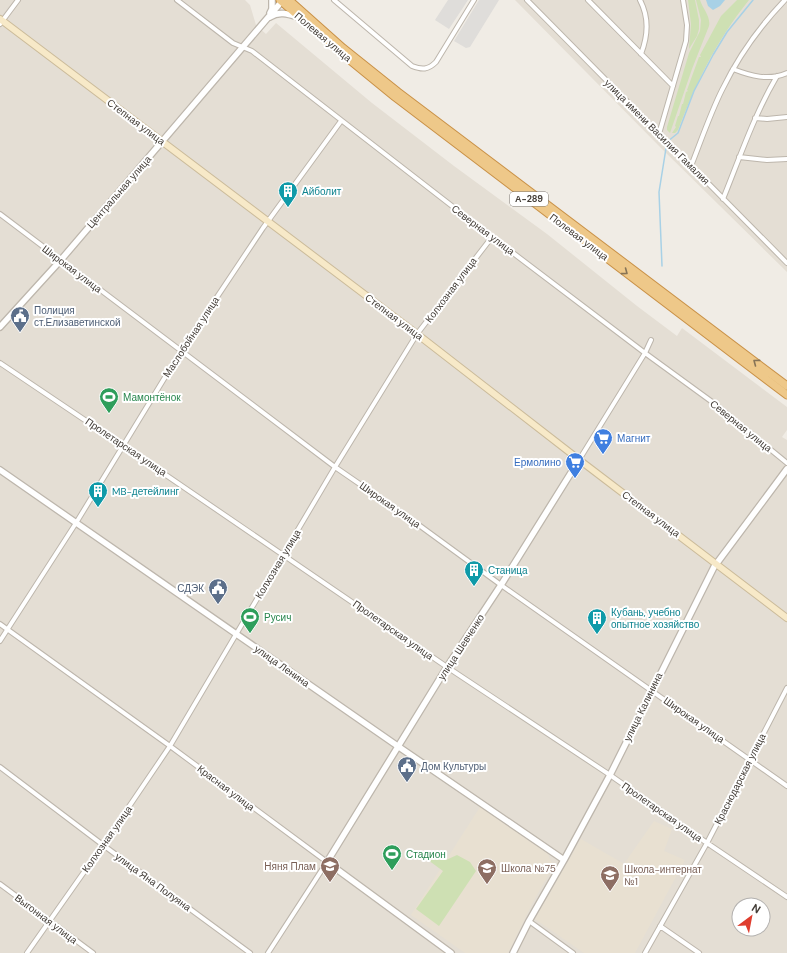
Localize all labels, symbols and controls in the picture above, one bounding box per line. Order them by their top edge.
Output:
street label: Полевая улица [292,9,354,65]
street label: улица имени Василия Гамалия [602,77,712,187]
street label: Степная улица [104,96,168,148]
street label: Центральная улица [84,153,154,231]
building icon: Айболит [277,180,299,208]
place label: Айболит [302,185,342,198]
road number: А-289 [510,192,548,206]
street label: Северная улица [449,202,518,258]
street label: Полевая улица [547,211,611,264]
street label: Широкая улица [39,242,105,296]
street label: Колхозная улица [422,254,480,325]
one-way arrow [621,267,628,274]
street label: Степная улица [362,291,426,343]
street label: Маслобойная улица [160,294,222,380]
place label: Полиция ст.Елизаветинской [34,304,121,329]
public building icon: Полиция ст.Елизаветинской [9,305,31,333]
one-way arrow [753,359,760,367]
sports icon: Мамонтёнок [98,386,120,414]
place label: Мамонтёнок [123,391,181,404]
street label: Северная улица [707,397,775,455]
street label: Пролетарская улица [83,415,170,479]
supermarket icon: Магнит [592,427,614,455]
place label: Магнит [617,432,651,445]
supermarket icon: Ермолино [564,451,586,479]
place label: Ермолино [514,456,561,469]
street label: Широкая улица [357,479,423,531]
building icon: MB-детейлинг [87,480,109,508]
place label: MB-детейлинг [112,485,179,498]
street label: Степная улица [619,488,683,540]
street label: Колхозная улица [252,527,304,601]
building icon: Станица [463,559,485,587]
place label: Станица [488,564,528,577]
public building icon: СДЭК [207,577,229,605]
place label: СДЭК [177,582,204,595]
street label: Пролетарская улица [350,597,436,663]
sports icon: Русич [239,606,261,634]
place label: Кубань, учебно опытное хозяйство [611,606,700,631]
building icon: Кубань, учебно опытное хозяйство [586,607,608,635]
place label: Русич [264,611,291,624]
street label: улица Шевченко [435,611,487,682]
street label: улица Ленина [252,642,312,690]
street label: улица Калинина [621,670,666,744]
street label: Широкая улица [661,694,727,746]
street label: Краснодарская улица [711,731,769,827]
public building icon: Дом Культуры [396,755,418,783]
place label: Дом Культуры [421,760,486,773]
street label: Красная улица [195,762,258,814]
street label: Пролетарская улица [619,779,705,845]
street label: Колхозная улица [79,803,135,875]
sports icon: Стадион [381,843,403,871]
place label: Стадион [406,848,446,861]
street label: улица Яна Полуяна [112,850,194,914]
school or university icon: Няня Плам [319,855,341,883]
school or university icon: Школа №75 [476,857,498,885]
place label: Няня Плам [264,860,316,873]
place label: Школа №75 [501,862,556,875]
place label: Школа-интернат №1 [624,863,702,888]
school or university icon: Школа-интернат №1 [599,864,621,892]
street label: Выгонная улица [12,891,80,947]
north arrow [731,897,771,937]
text: N [749,900,763,917]

